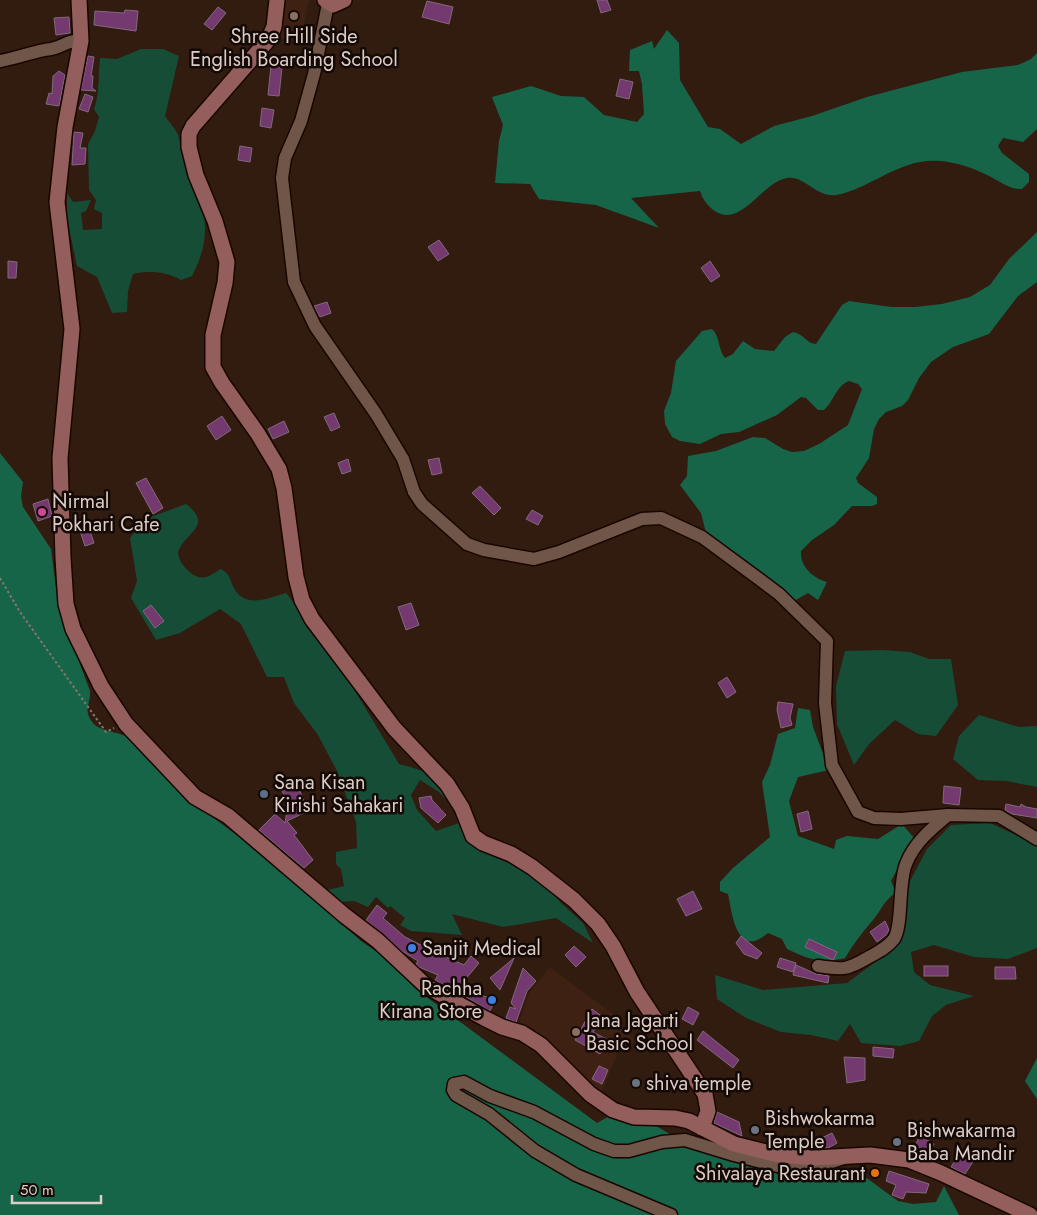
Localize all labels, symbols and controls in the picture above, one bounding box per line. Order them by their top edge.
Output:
marker: Shree Hill Side English Boarding School [288,10,300,22]
place label: Shree Hill Side English Boarding School [190,22,398,74]
place label: Nirmal Pokhari Cafe [52,487,160,539]
marker: Nirmal Pokhari Cafe [36,506,48,518]
place label: Sana Kisan Kirishi Sahakari [274,768,404,820]
marker: Sana Kisan Kirishi Sahakari [258,788,270,800]
place label: Sanjit Medical [422,934,541,963]
marker: Sanjit Medical [406,942,418,954]
place label: Rachha Kirana Store [379,974,482,1026]
marker: Rachha Kirana Store [486,994,498,1006]
place label: Jana Jagarti Basic School [583,1006,693,1058]
marker: Jana Jagarti Basic School [570,1026,582,1038]
place label: shiva temple [646,1069,751,1098]
marker: shiva temple [630,1077,642,1089]
place label: Bishwokarma Temple [765,1104,875,1156]
place label: Bishwakarma Baba Mandir [907,1116,1016,1168]
marker: Bishwokarma Temple [749,1124,761,1136]
marker: Bishwakarma Baba Mandir [891,1136,903,1148]
place label: Shivalaya Restaurant [695,1159,865,1188]
marker: Shivalaya Restaurant [869,1167,881,1179]
scale bar [12,1172,101,1204]
text: 50 m [20,1179,54,1201]

